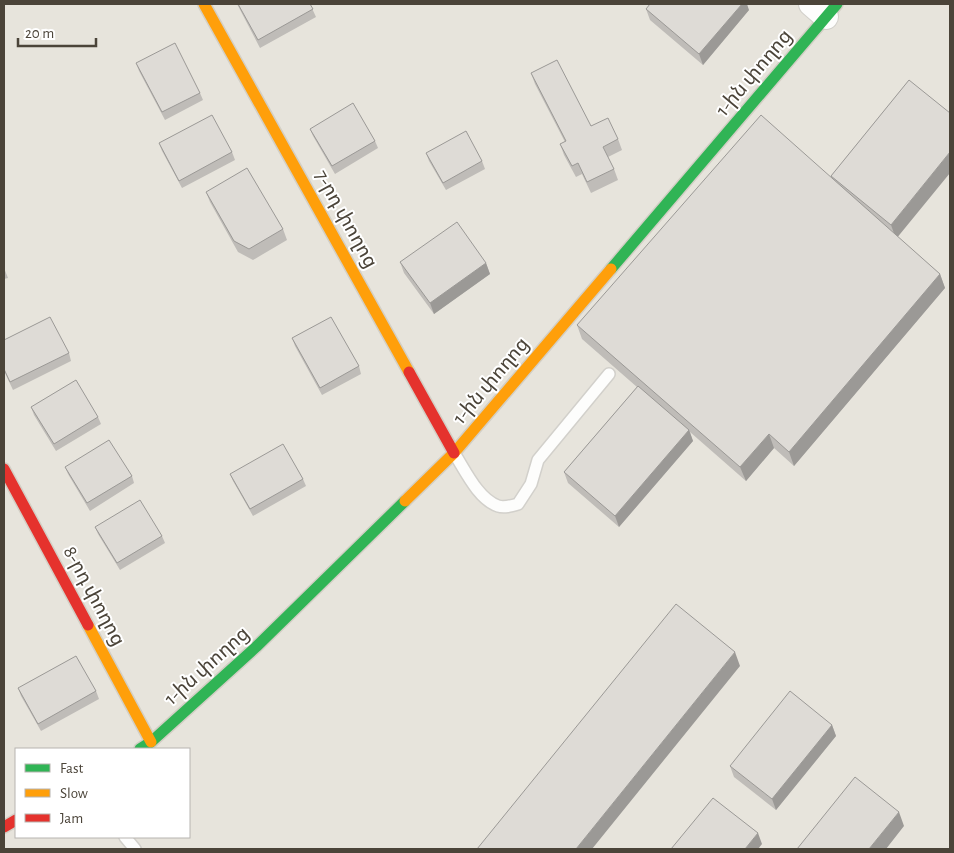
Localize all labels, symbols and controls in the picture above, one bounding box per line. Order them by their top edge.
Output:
scale bar [18,15,95,47]
text: 20 m [25,26,54,41]
street label: 1-ին փողոց [712,26,797,121]
street label: 7-րդ փողոց [310,167,381,272]
street label: 1-ին փողոց [449,334,534,429]
street label: 8-րդ փողոց [59,543,129,650]
street label: 1-ին փողոց [161,623,254,710]
legend [15,748,190,838]
text: Fast [60,761,84,776]
text: Slow [60,786,88,801]
text: Jam [60,811,83,826]

